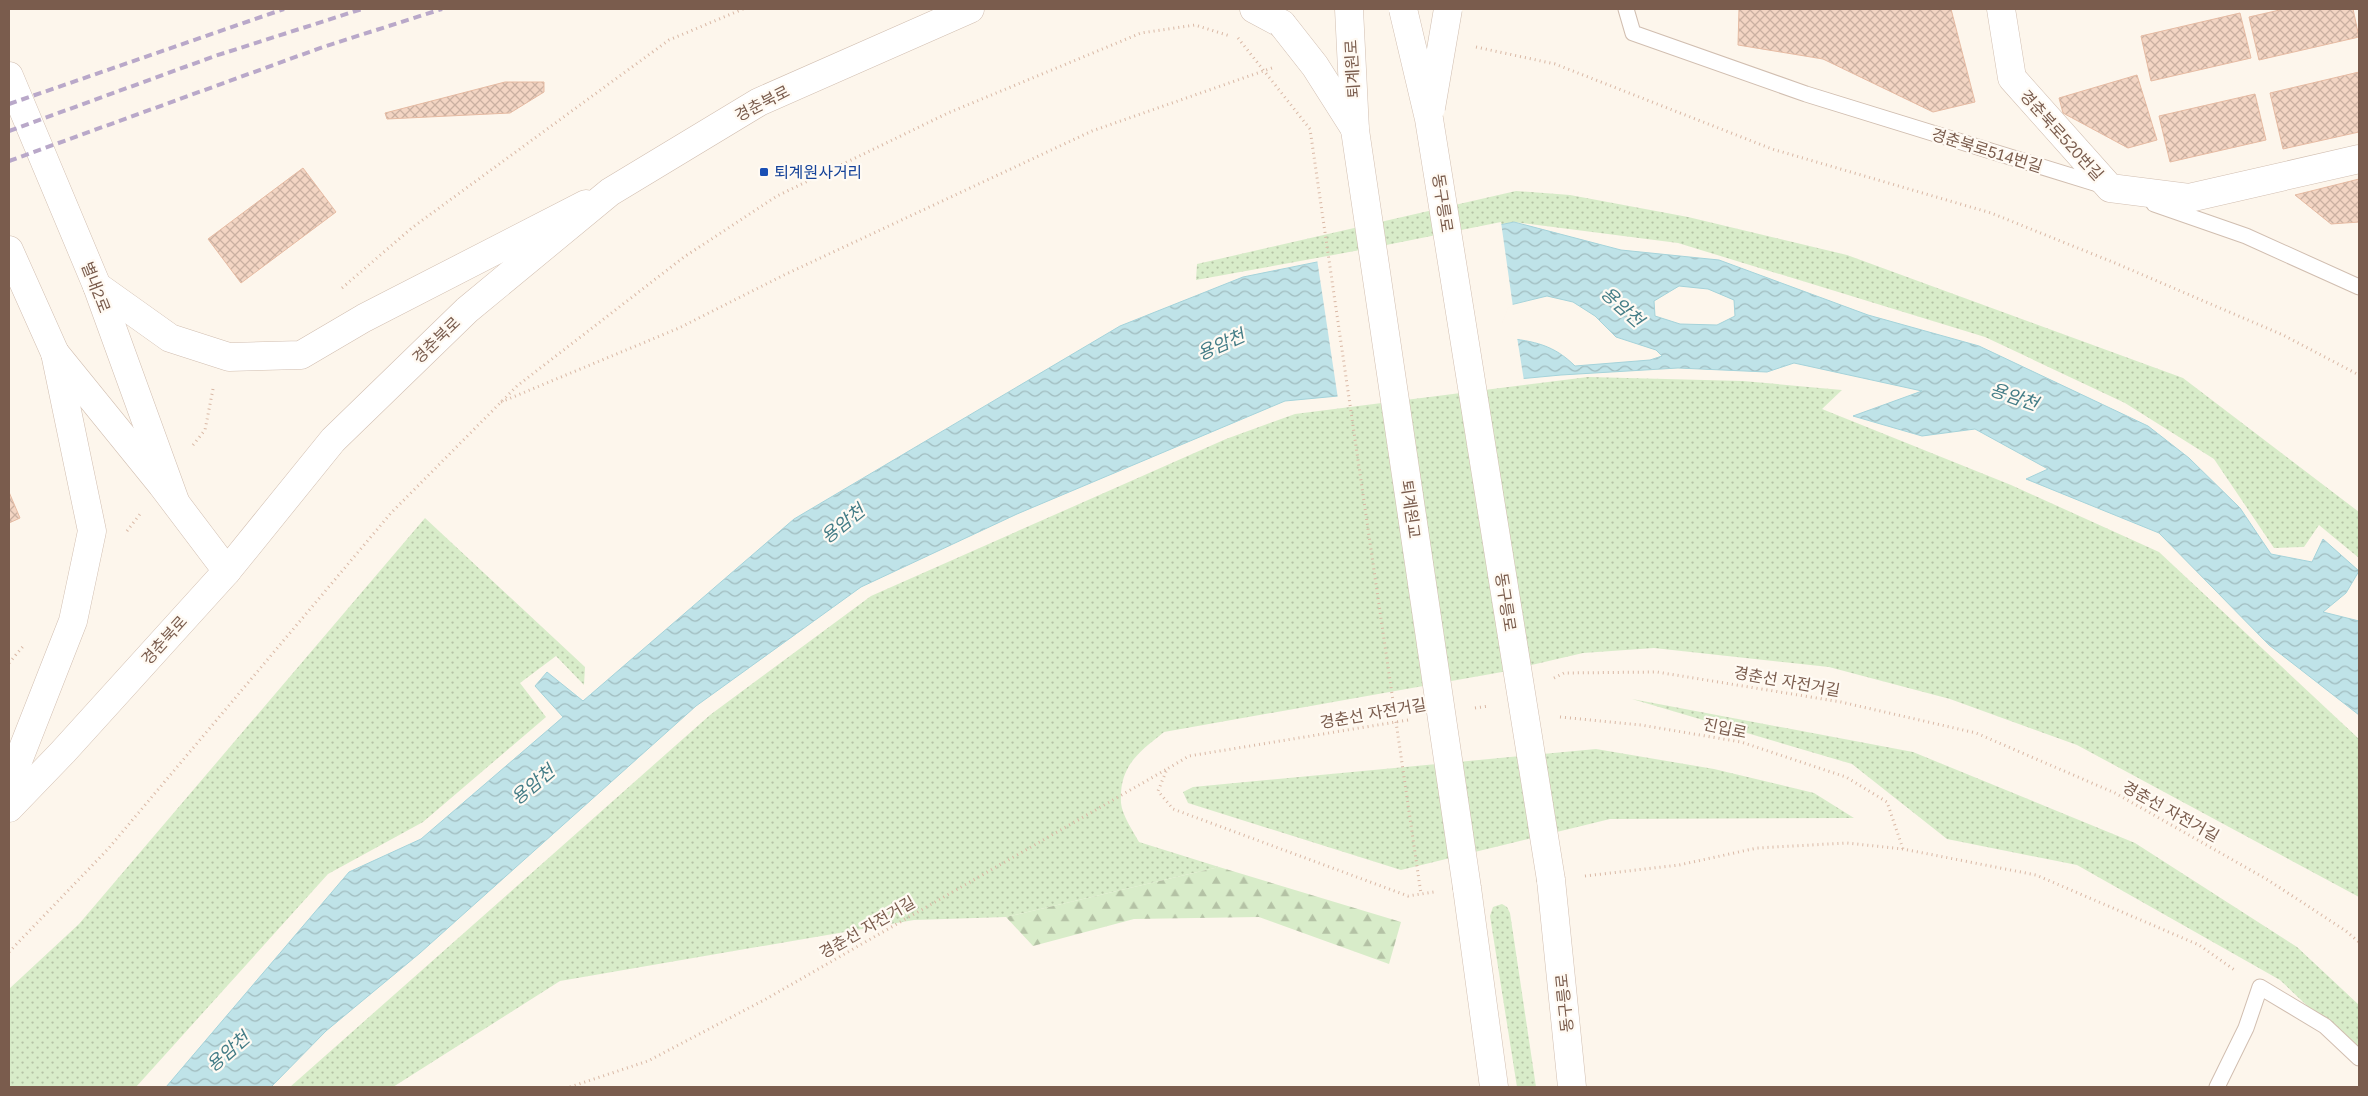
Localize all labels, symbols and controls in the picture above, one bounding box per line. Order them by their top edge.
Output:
street label: 퇴계원로 [1342,39,1363,99]
street label: 경춘북로 [732,82,793,124]
street label: 경춘북로520번길 [2017,87,2106,184]
street label: 경춘북로514번길 [1929,126,2044,175]
place label: 퇴계원사거리 [774,164,862,181]
marker: 퇴계원사거리 [758,166,770,178]
street label: 동구릉로 [1430,173,1456,234]
street label: 별내2로 [78,259,113,315]
water label: 용암천 [1597,283,1649,333]
street label: 경춘북로 [409,314,464,367]
water label: 용암천 [1194,325,1250,364]
water label: 용암천 [1987,379,2043,415]
street label: 퇴계원교 [1398,479,1423,539]
water label: 용암천 [817,499,870,547]
street label: 동구릉로 [1493,572,1519,633]
street label: 경춘북로 [138,613,191,668]
street label: 경춘선 자전거길 [1733,664,1841,699]
street label: 경춘선 자전거길 [1319,696,1427,731]
street label: 진입로 [1702,716,1749,741]
water label: 용암천 [508,760,560,809]
street label: 경춘선 자전거길 [2120,778,2222,845]
street label: 경춘선 자전거길 [816,893,918,962]
street label: 동구릉로 [1553,973,1576,1033]
water label: 용암천 [203,1027,255,1076]

